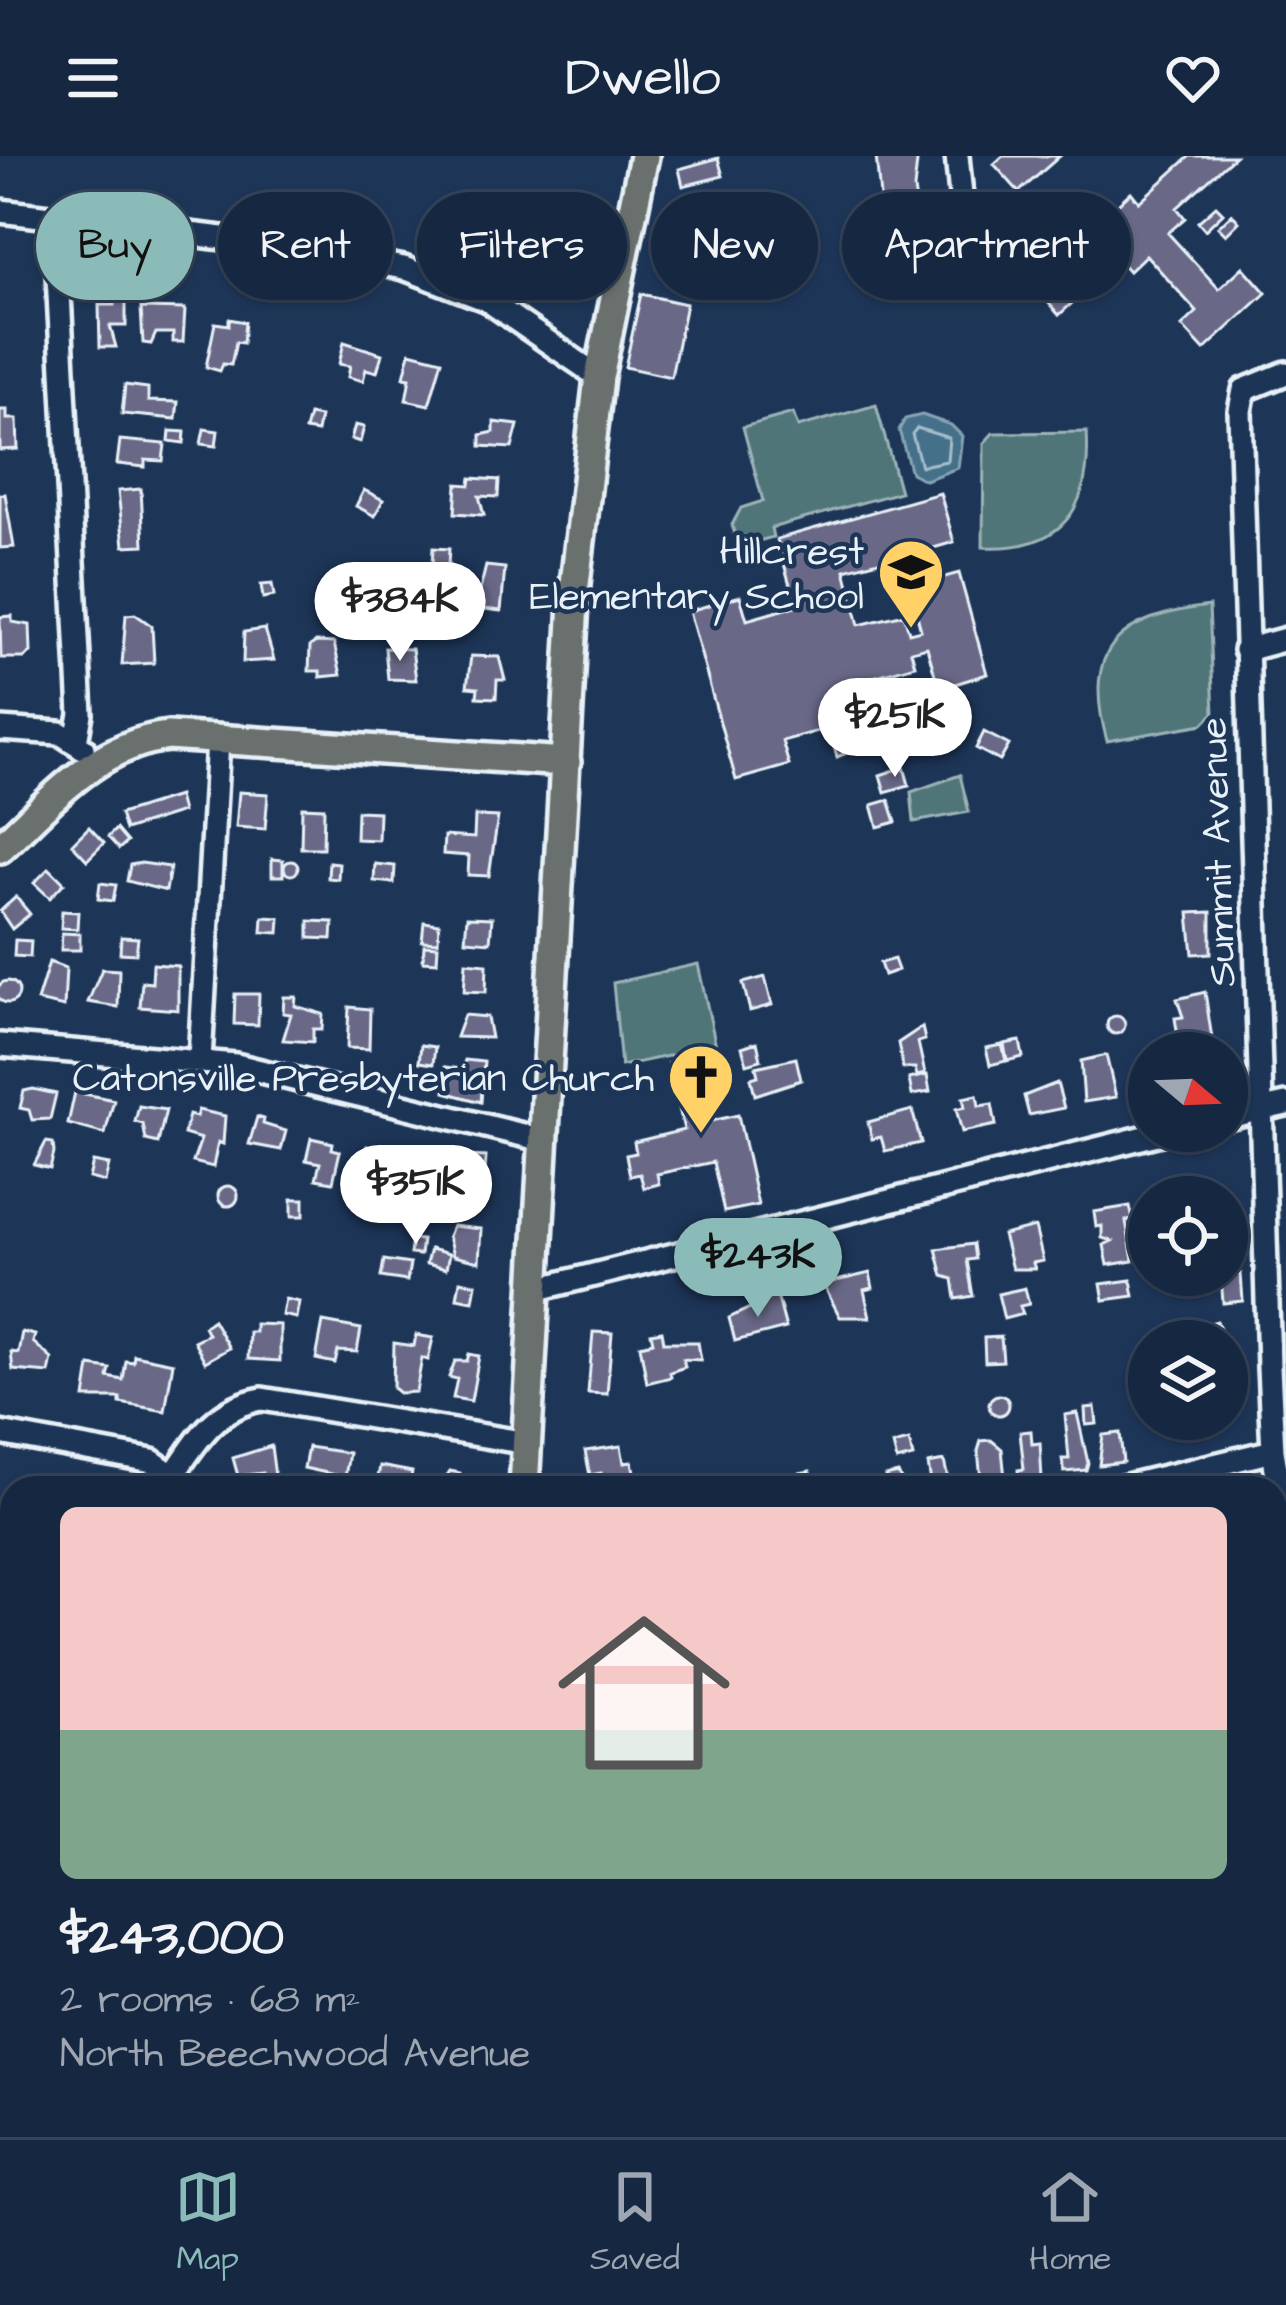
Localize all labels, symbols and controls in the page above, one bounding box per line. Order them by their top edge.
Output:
text: Dwello [565,41,721,116]
icon: menu [60,45,126,111]
icon: heart [1160,45,1226,111]
chip: Buy [36,192,194,300]
chip: Rent [218,192,393,300]
chip: Filters [417,192,627,300]
chip: New [651,192,818,300]
chip: Apartment [842,192,1131,300]
place label: Hillcrest Elementary School [530,526,864,626]
school or university icon: Hillcrest Elementary School [876,537,946,631]
pin: $384K [316,562,484,664]
text: $384K [342,574,459,628]
pin: $251K [811,678,979,780]
text: $251K [845,690,945,744]
street label: Summit Avenue [1187,716,1251,988]
north arrow [1128,1032,1248,1152]
map controls [1128,1032,1248,1440]
church icon: Catonsville Presbyterian Church [666,1042,736,1136]
place label: Catonsville Presbyterian Church [73,1053,654,1108]
pin: $351K [332,1145,500,1247]
text: $351K [367,1157,465,1211]
button: locate [1128,1176,1248,1296]
pin: $243K [674,1218,842,1320]
text: $243K [701,1230,815,1284]
button: layers [1128,1320,1248,1440]
icon: home [536,1585,752,1801]
text: $243,000 [60,1903,284,1974]
text: 2 rooms · 68 m² [60,1974,360,2028]
text: North Beechwood Avenue [60,2028,530,2082]
tab: Map [175,2164,241,2282]
tab: Saved [590,2164,680,2282]
tab: Home [1029,2164,1111,2282]

